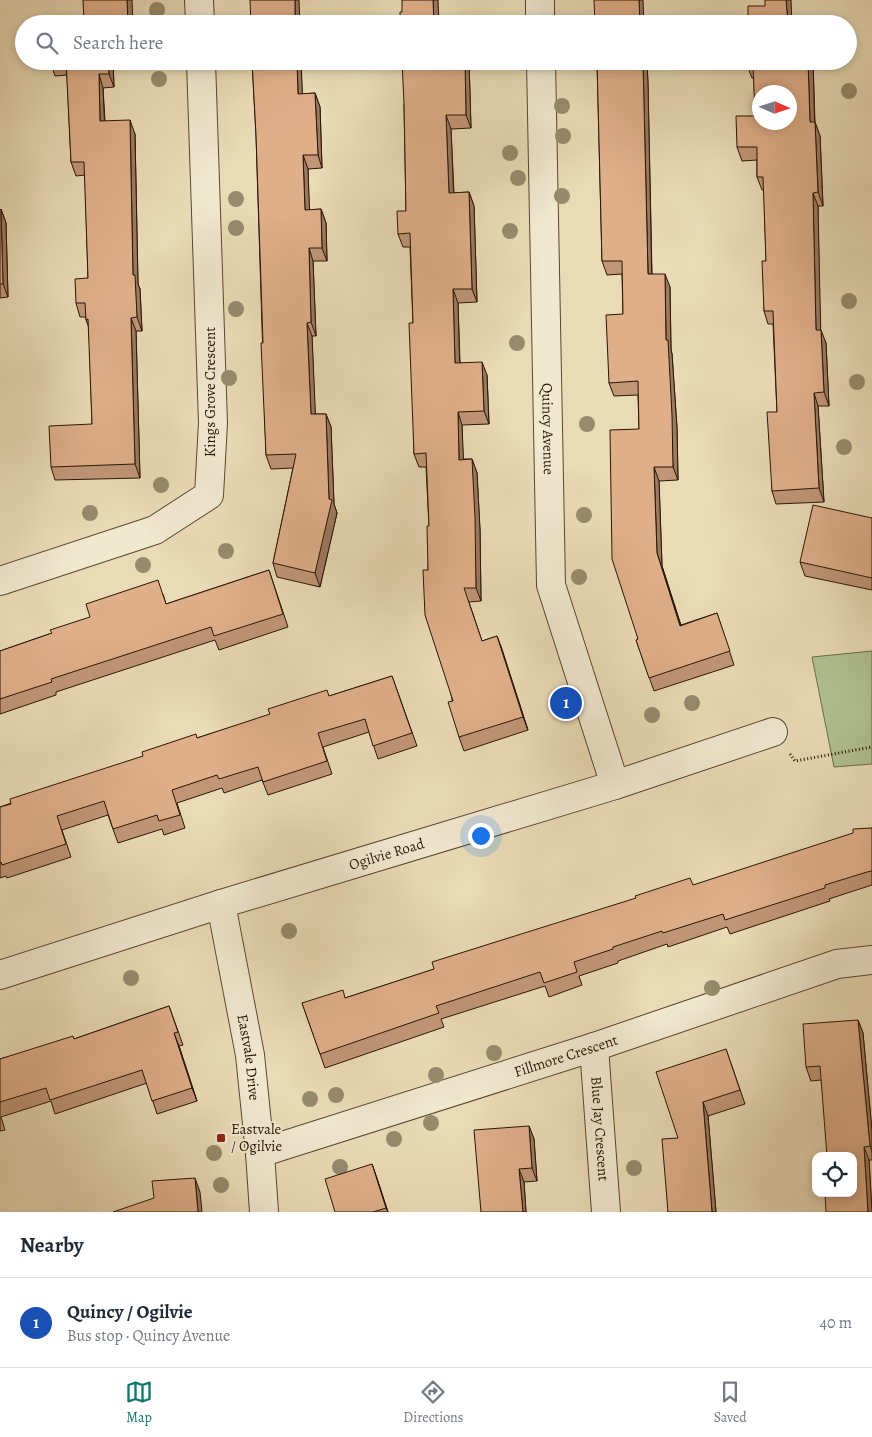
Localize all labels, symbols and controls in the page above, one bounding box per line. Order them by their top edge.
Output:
search box [15,15,857,70]
icon: search [33,29,61,57]
text: Search here [73,30,163,56]
north arrow [752,85,797,130]
street label: Kings Grove Crescent [200,327,220,457]
street label: Quincy Avenue [537,383,559,475]
pin: 1 [550,684,582,722]
your location [468,823,494,849]
street label: Ogilvie Road [346,833,427,875]
street label: Eastvale Drive [232,1013,265,1102]
street label: Fillmore Crescent [512,1030,620,1082]
street label: Blue Jay Crescent [586,1076,614,1182]
place label: Eastvale / Ogilvie [231,1119,283,1156]
marker: Eastvale / Ogilvie [215,1132,227,1144]
map controls [812,1152,857,1197]
button: locate [812,1152,857,1197]
text: Nearby [20,1231,83,1259]
text: Quincy / Ogilvie [67,1299,193,1325]
text: 1 [33,1312,39,1334]
text: 40 m [820,1312,852,1334]
text: Bus stop · Quincy Avenue [67,1325,230,1347]
tab: Map [125,1378,153,1427]
tab: Directions [403,1378,463,1427]
tab: Saved [714,1378,747,1427]

